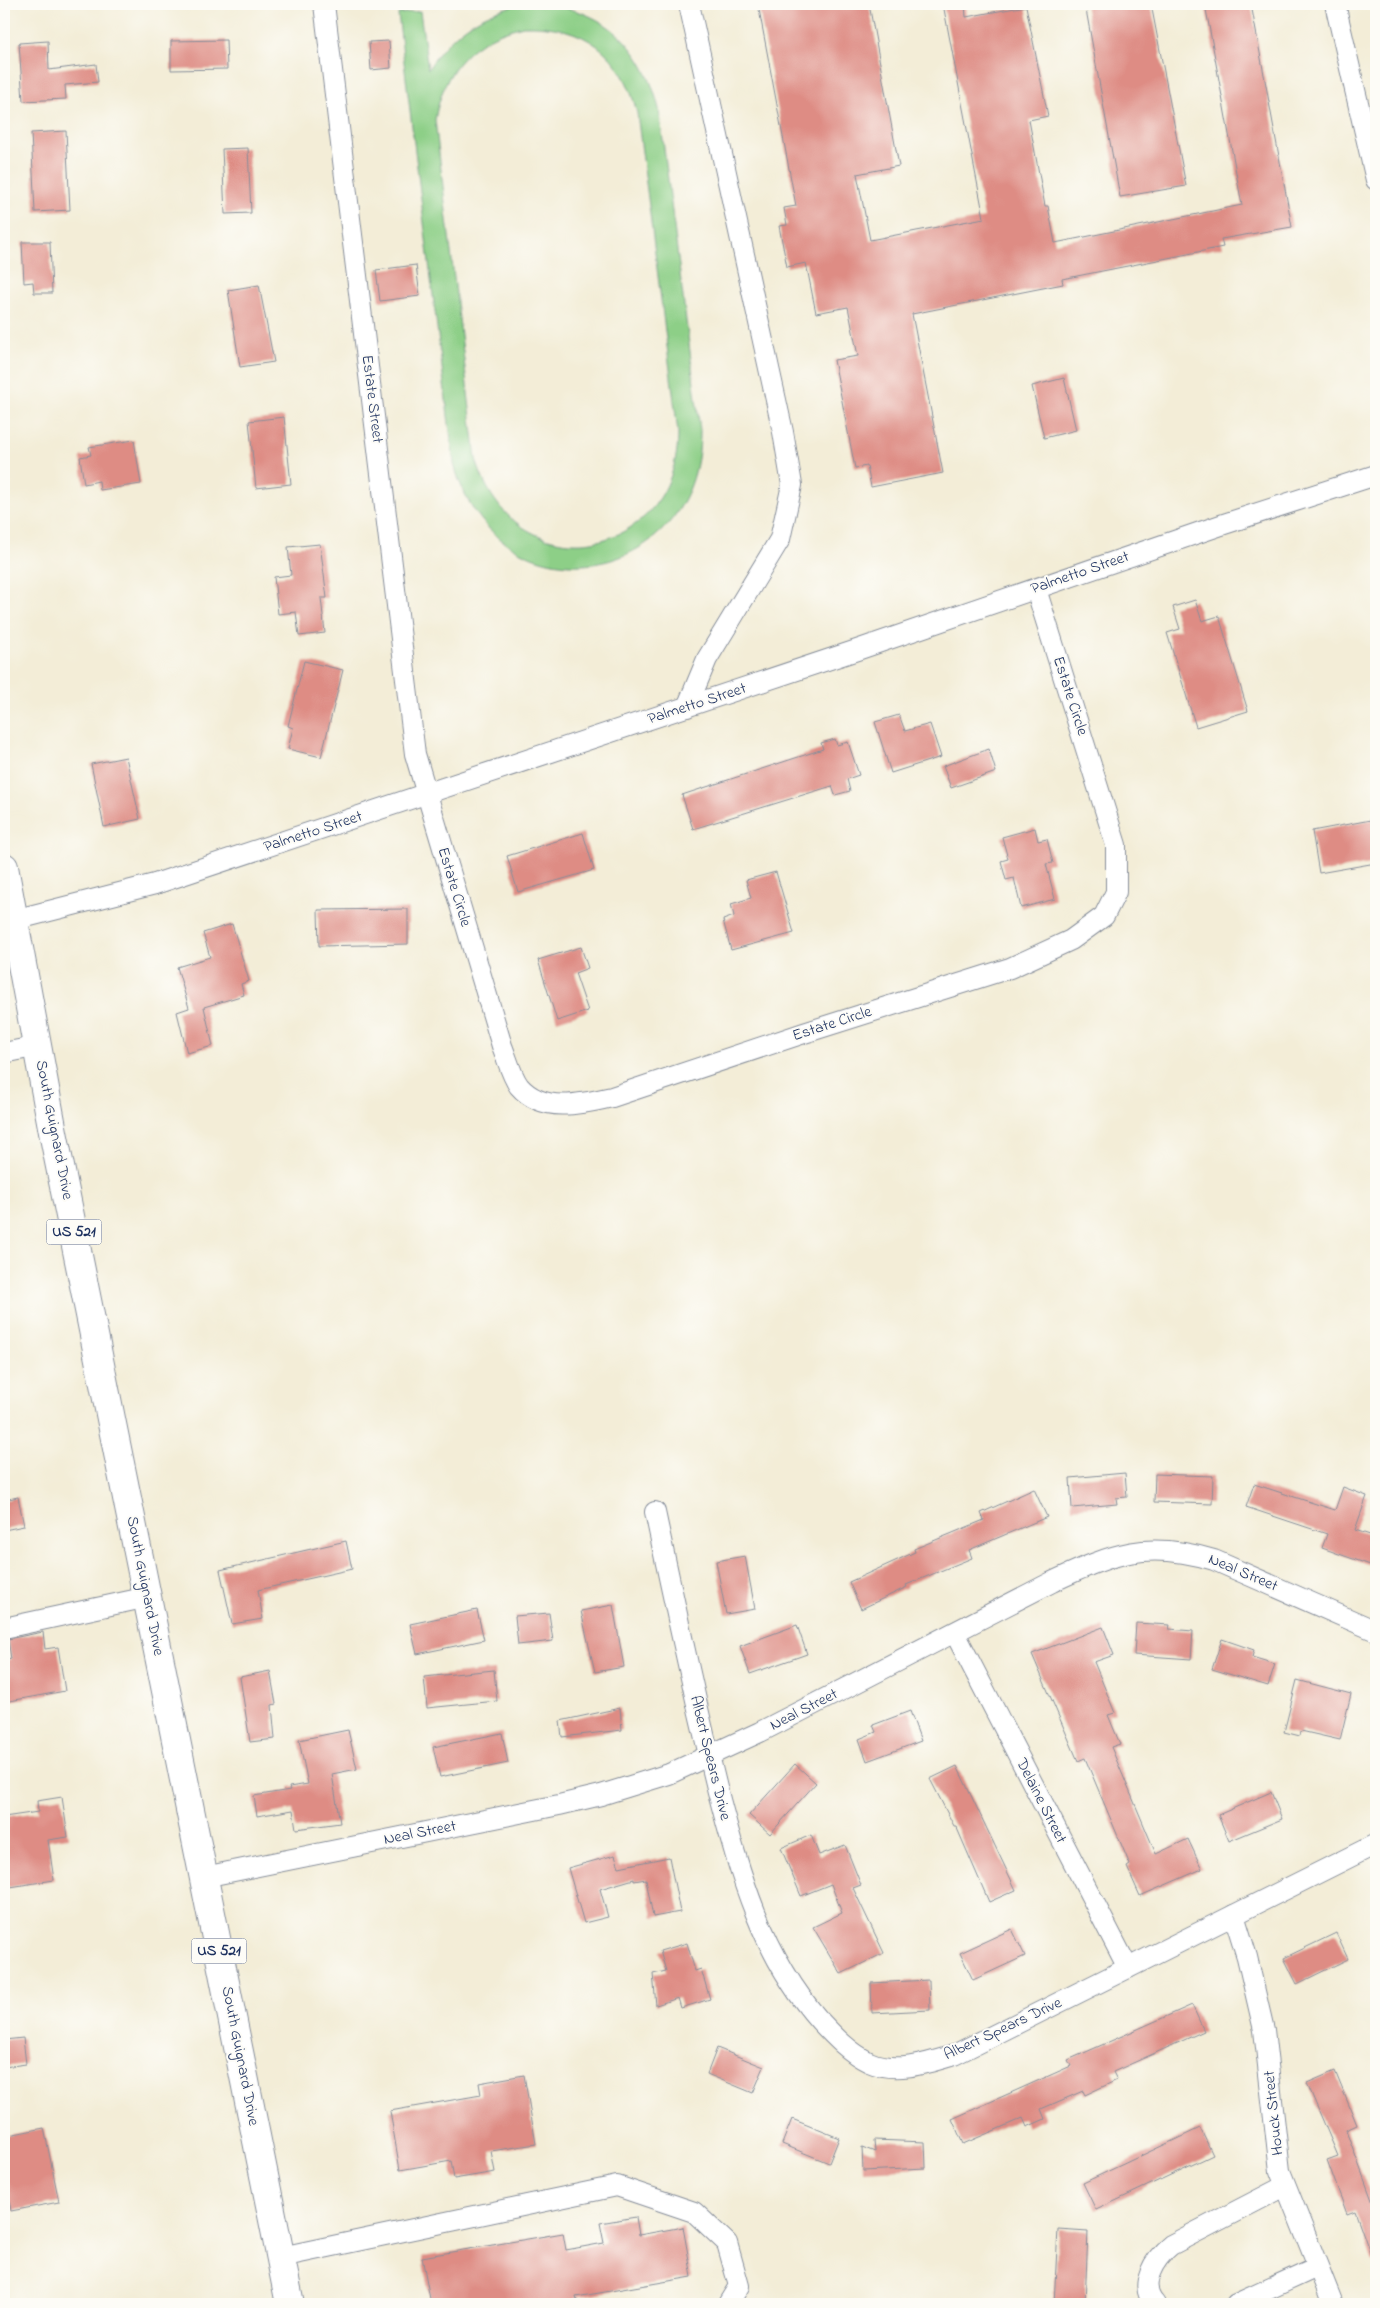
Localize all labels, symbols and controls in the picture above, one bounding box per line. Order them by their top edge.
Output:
street label: Estate Street [355,354,389,445]
street label: Palmetto Street [1028,545,1133,601]
street label: Estate Circle [1046,653,1094,739]
street label: Palmetto Street [644,677,750,731]
street label: Palmetto Street [260,805,366,859]
street label: Estate Circle [431,844,478,931]
street label: Estate Circle [789,1000,875,1048]
street label: South Guignard Drive [29,1058,79,1203]
road number: US 521 [46,1220,102,1244]
street label: South Guignard Drive [120,1514,170,1659]
street label: Neal Street [1204,1548,1282,1599]
street label: Neal Street [766,1682,843,1737]
street label: Albert Spears Drive [683,1693,737,1824]
street label: Delaine Street [1009,1753,1073,1848]
street label: Neal Street [382,1814,459,1852]
road number: US 521 [192,1938,246,1964]
street label: South Guignard Drive [215,1984,265,2129]
street label: Albert Spears Drive [940,1991,1067,2067]
street label: Houck Street [1258,2069,1290,2157]

